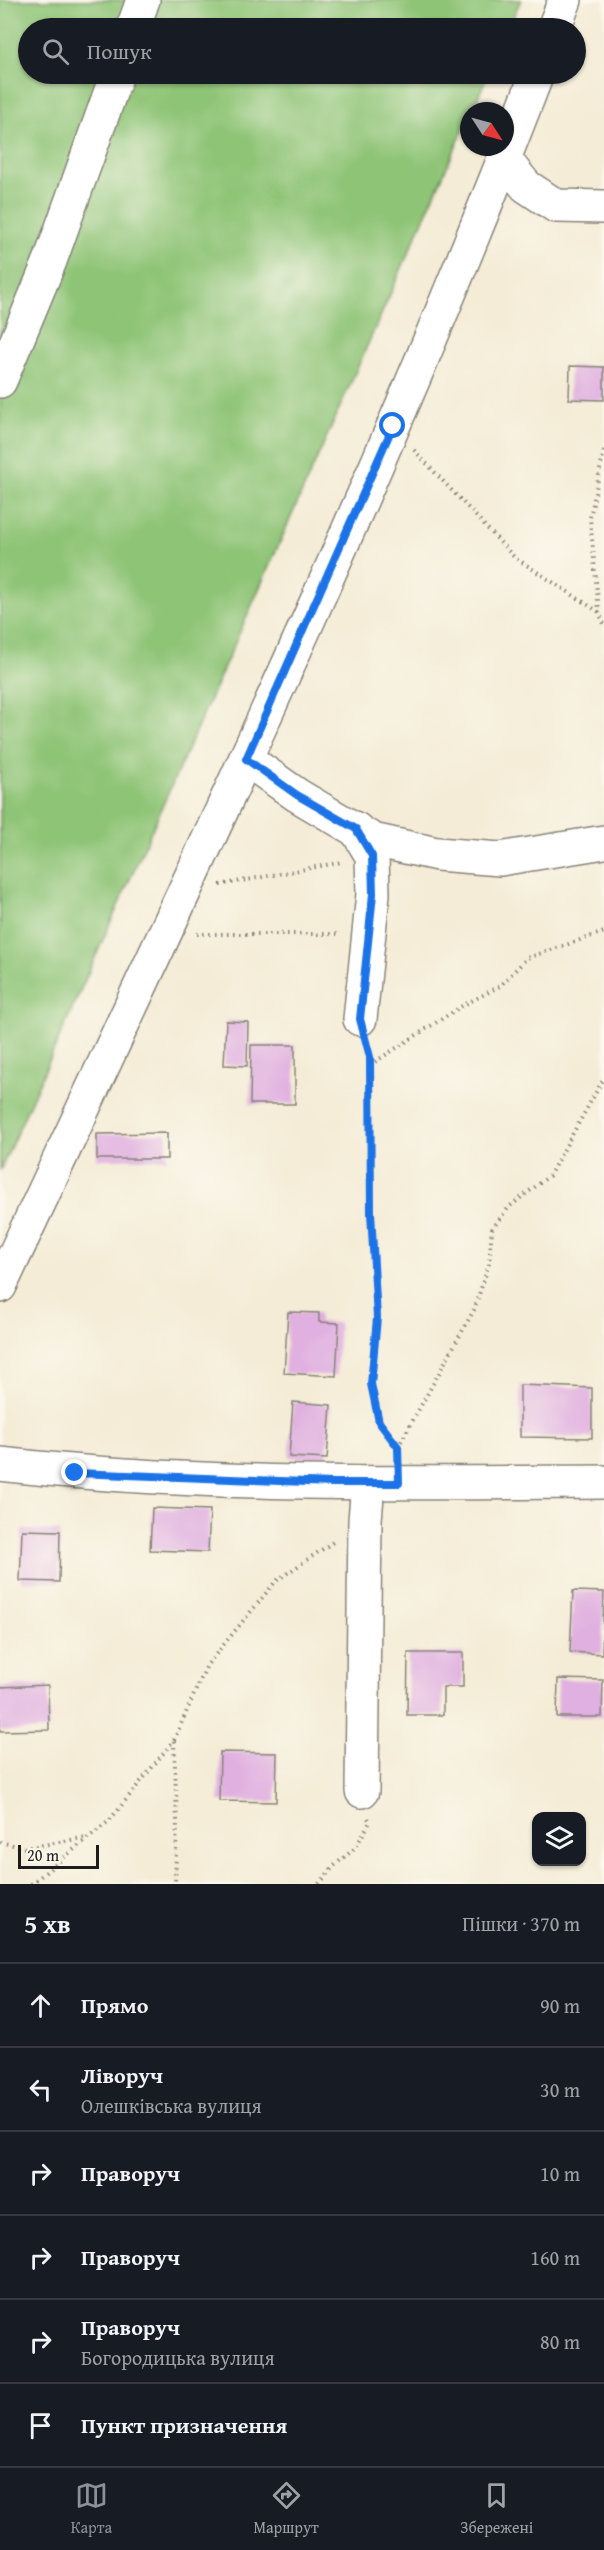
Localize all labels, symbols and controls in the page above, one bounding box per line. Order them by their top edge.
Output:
search box [18,18,586,84]
icon: search [39,35,72,68]
text: Пошук [87,35,152,67]
north arrow [460,102,514,156]
route start [379,412,405,438]
route end [61,1459,87,1485]
map controls [532,1812,586,1866]
button: layers [532,1812,586,1866]
scale bar [18,1842,99,1870]
text: 20 m [27,1843,59,1867]
text: 5 хв [24,1904,71,1943]
text: Пішки · 370 m [462,1909,580,1938]
icon: ahead [24,1989,57,2022]
text: Прямо [81,1989,148,2021]
text: 90 m [540,1991,580,2020]
text: Ліворуч [81,2059,163,2091]
icon: left [24,2073,57,2106]
text: 30 m [540,2075,580,2104]
text: Олешківська вулиця [81,2091,262,2120]
icon: right [24,2157,57,2190]
text: Праворуч [81,2157,180,2189]
text: 10 m [540,2159,580,2188]
icon: right [24,2241,57,2274]
text: Праворуч [81,2241,180,2273]
text: 160 m [530,2243,580,2272]
text: Праворуч [81,2311,180,2343]
icon: right [24,2325,57,2358]
text: 80 m [540,2327,580,2356]
text: Богородицька вулиця [81,2343,275,2372]
icon: arrive [24,2409,57,2442]
text: Пункт призначення [81,2409,287,2441]
tab: Карта [71,2479,112,2539]
tab: Маршрут [253,2479,319,2539]
tab: Збережені [460,2479,533,2539]

